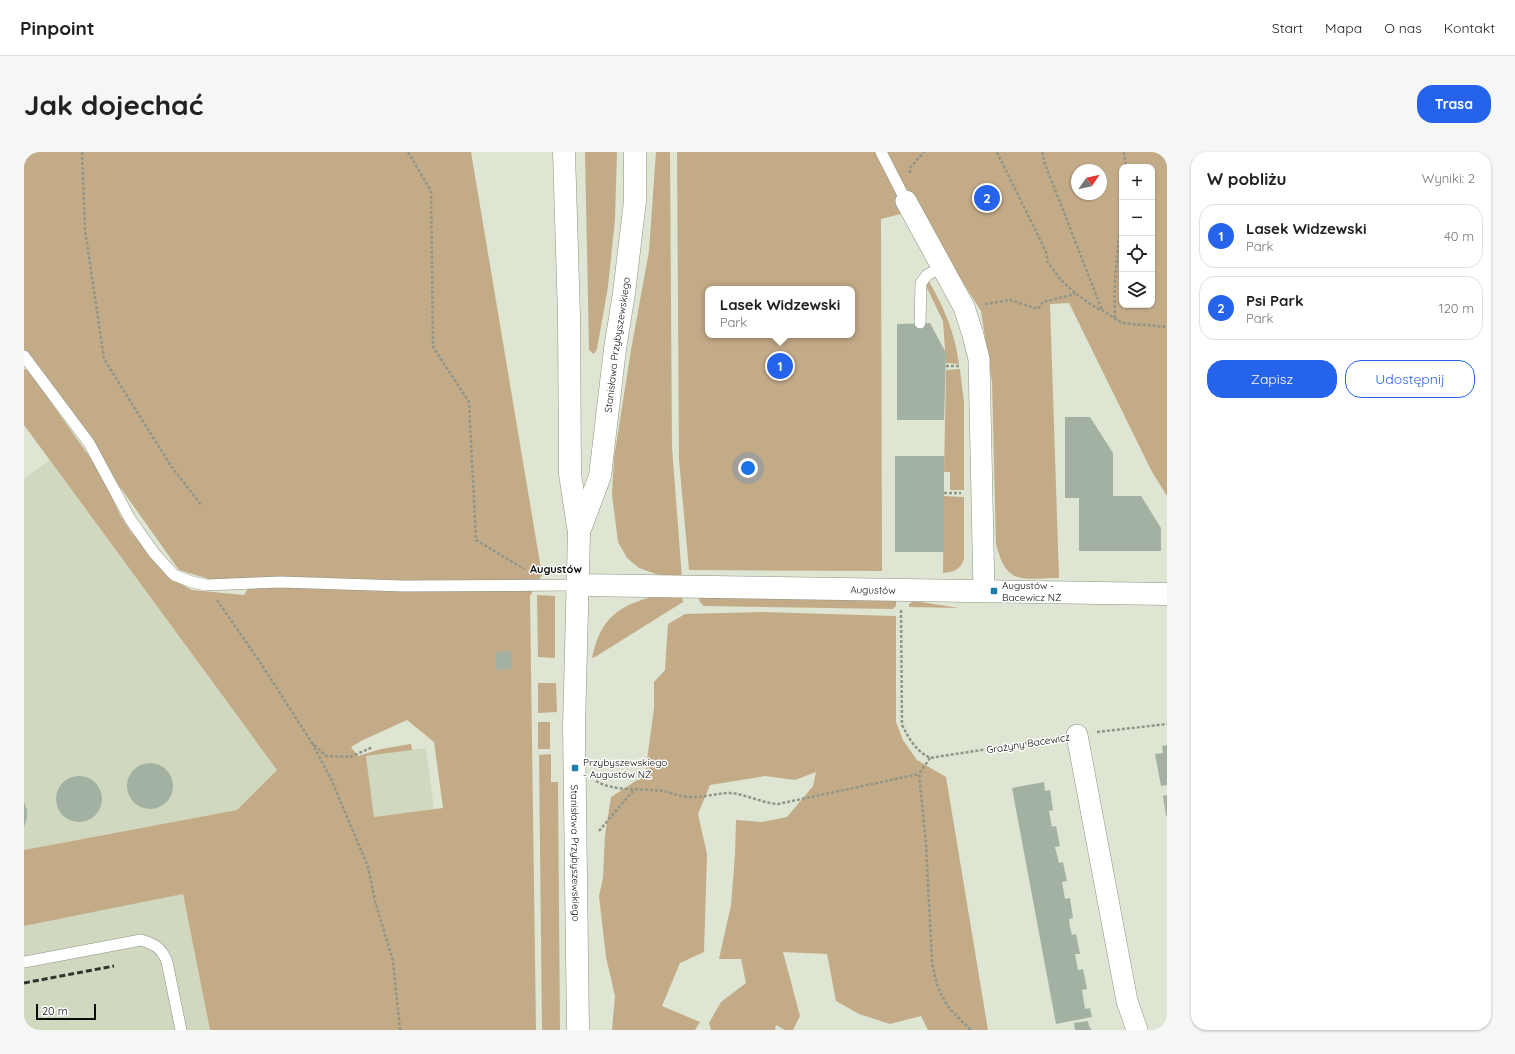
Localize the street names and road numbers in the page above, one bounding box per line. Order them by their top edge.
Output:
street label: Stanisława Przybyszewskiego [602,276,633,413]
street label: Augustów [850,583,896,597]
street label: Grażyny Bacewicz [985,730,1071,757]
street label: Stanisława Przybyszewskiego [568,785,583,922]

